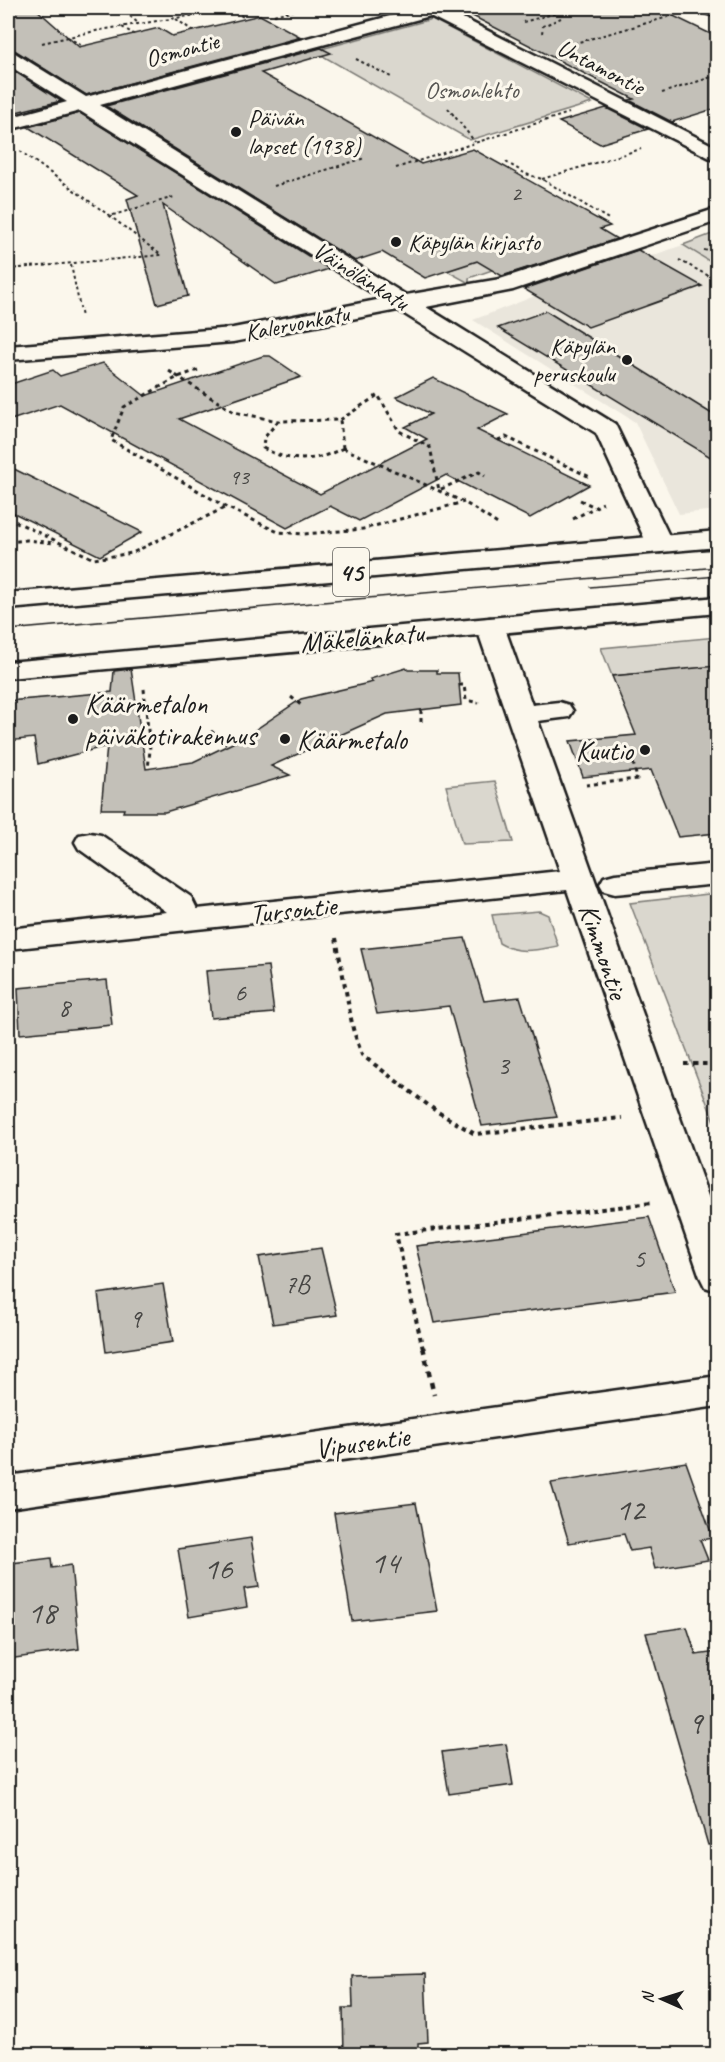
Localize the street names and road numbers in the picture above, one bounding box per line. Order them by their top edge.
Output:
street label: Osmontie [142,25,224,74]
street label: Untamontie [552,32,652,103]
street label: Väinölänkatu [307,235,416,318]
street label: Kalervonkatu [242,298,354,348]
road number: 45 [333,548,369,596]
street label: Mäkelänkatu [299,615,427,660]
street label: Tursontie [248,887,340,931]
street label: Kimmontie [571,899,637,1005]
street label: Vipusentie [313,1418,413,1466]

